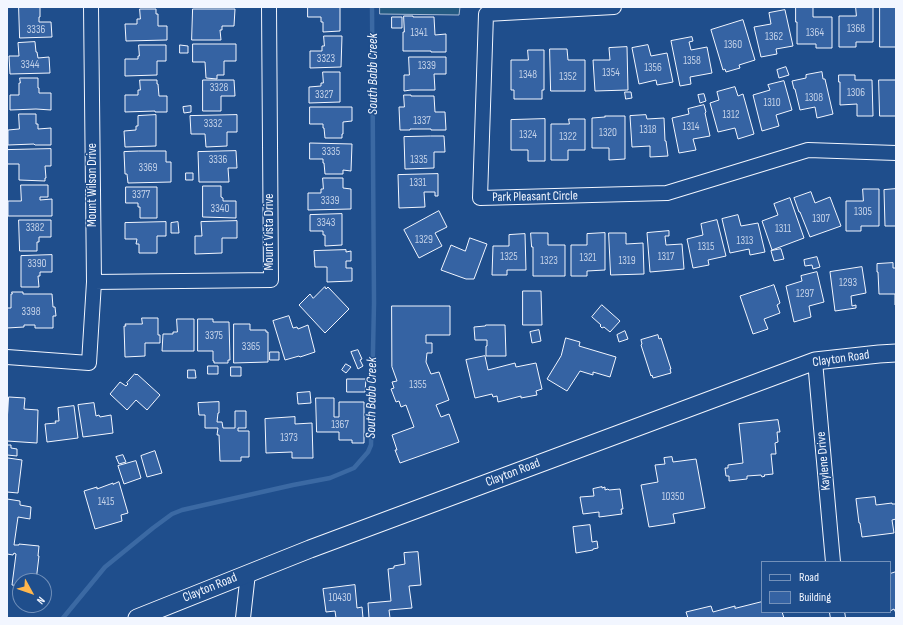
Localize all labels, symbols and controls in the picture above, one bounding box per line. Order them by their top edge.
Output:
house number: 1368 [847,22,865,36]
house number: 3336 [27,23,45,37]
house number: 1341 [411,26,427,40]
house number: 1364 [806,26,824,40]
house number: 1362 [765,30,783,44]
water label: South Babb Creek [365,33,381,115]
house number: 1360 [724,38,742,52]
house number: 3323 [317,52,335,66]
house number: 1358 [683,54,701,68]
house number: 3344 [21,58,39,72]
house number: 1339 [418,59,436,73]
house number: 1356 [644,61,662,75]
house number: 1354 [602,66,620,80]
house number: 1348 [519,68,537,82]
house number: 1352 [559,70,577,84]
house number: 3328 [210,81,228,95]
house number: 1306 [847,86,865,100]
house number: 3327 [315,88,333,102]
house number: 1308 [805,91,823,105]
house number: 1310 [763,96,781,110]
house number: 1312 [723,108,739,122]
house number: 1337 [413,114,431,128]
house number: 3332 [204,117,222,131]
house number: 1314 [683,120,699,134]
house number: 1318 [639,123,657,137]
house number: 1320 [599,126,617,140]
house number: 1324 [519,128,537,142]
house number: 1322 [559,130,577,144]
street label: Mount Wilson Drive [85,143,101,227]
house number: 3335 [322,145,340,159]
house number: 3336 [209,153,227,167]
house number: 1335 [410,153,428,167]
house number: 3369 [139,161,157,175]
house number: 1331 [410,176,426,190]
house number: 3377 [132,188,150,202]
street label: Park Pleasant Circle [492,188,578,206]
street label: Mount Vista Drive [262,194,278,270]
house number: 3339 [321,194,339,208]
house number: 3340 [211,202,229,216]
house number: 1305 [854,205,872,219]
house number: 1307 [812,212,830,226]
house number: 3343 [317,216,335,230]
house number: 3382 [26,221,44,235]
house number: 1311 [775,222,791,236]
house number: 1329 [415,233,433,247]
house number: 1313 [737,234,753,248]
house number: 1315 [698,240,714,254]
house number: 1325 [500,250,518,264]
house number: 1317 [658,250,674,264]
house number: 1321 [580,251,596,265]
house number: 1323 [540,254,558,268]
house number: 1319 [618,254,636,268]
house number: 3390 [27,257,47,271]
house number: 1293 [839,276,857,290]
house number: 1297 [796,287,814,301]
house number: 3398 [22,305,40,319]
house number: 3375 [205,329,223,343]
house number: 3365 [242,340,260,354]
street label: Clayton Road [812,347,870,371]
water label: South Babb Creek [363,357,381,439]
house number: 1355 [409,378,427,392]
house number: 1367 [331,418,349,432]
house number: 1373 [280,431,298,445]
street label: Kaylene Drive [814,431,834,491]
street label: Clayton Road [483,455,543,491]
house number: 10350 [662,490,684,504]
house number: 1415 [98,495,114,509]
legend [761,561,891,613]
street label: Clayton Road [181,570,239,606]
text: Road [799,570,819,585]
north arrow [12,573,52,613]
text: Building [799,590,831,605]
house number: 10430 [329,591,351,605]
text: N [34,594,48,607]

